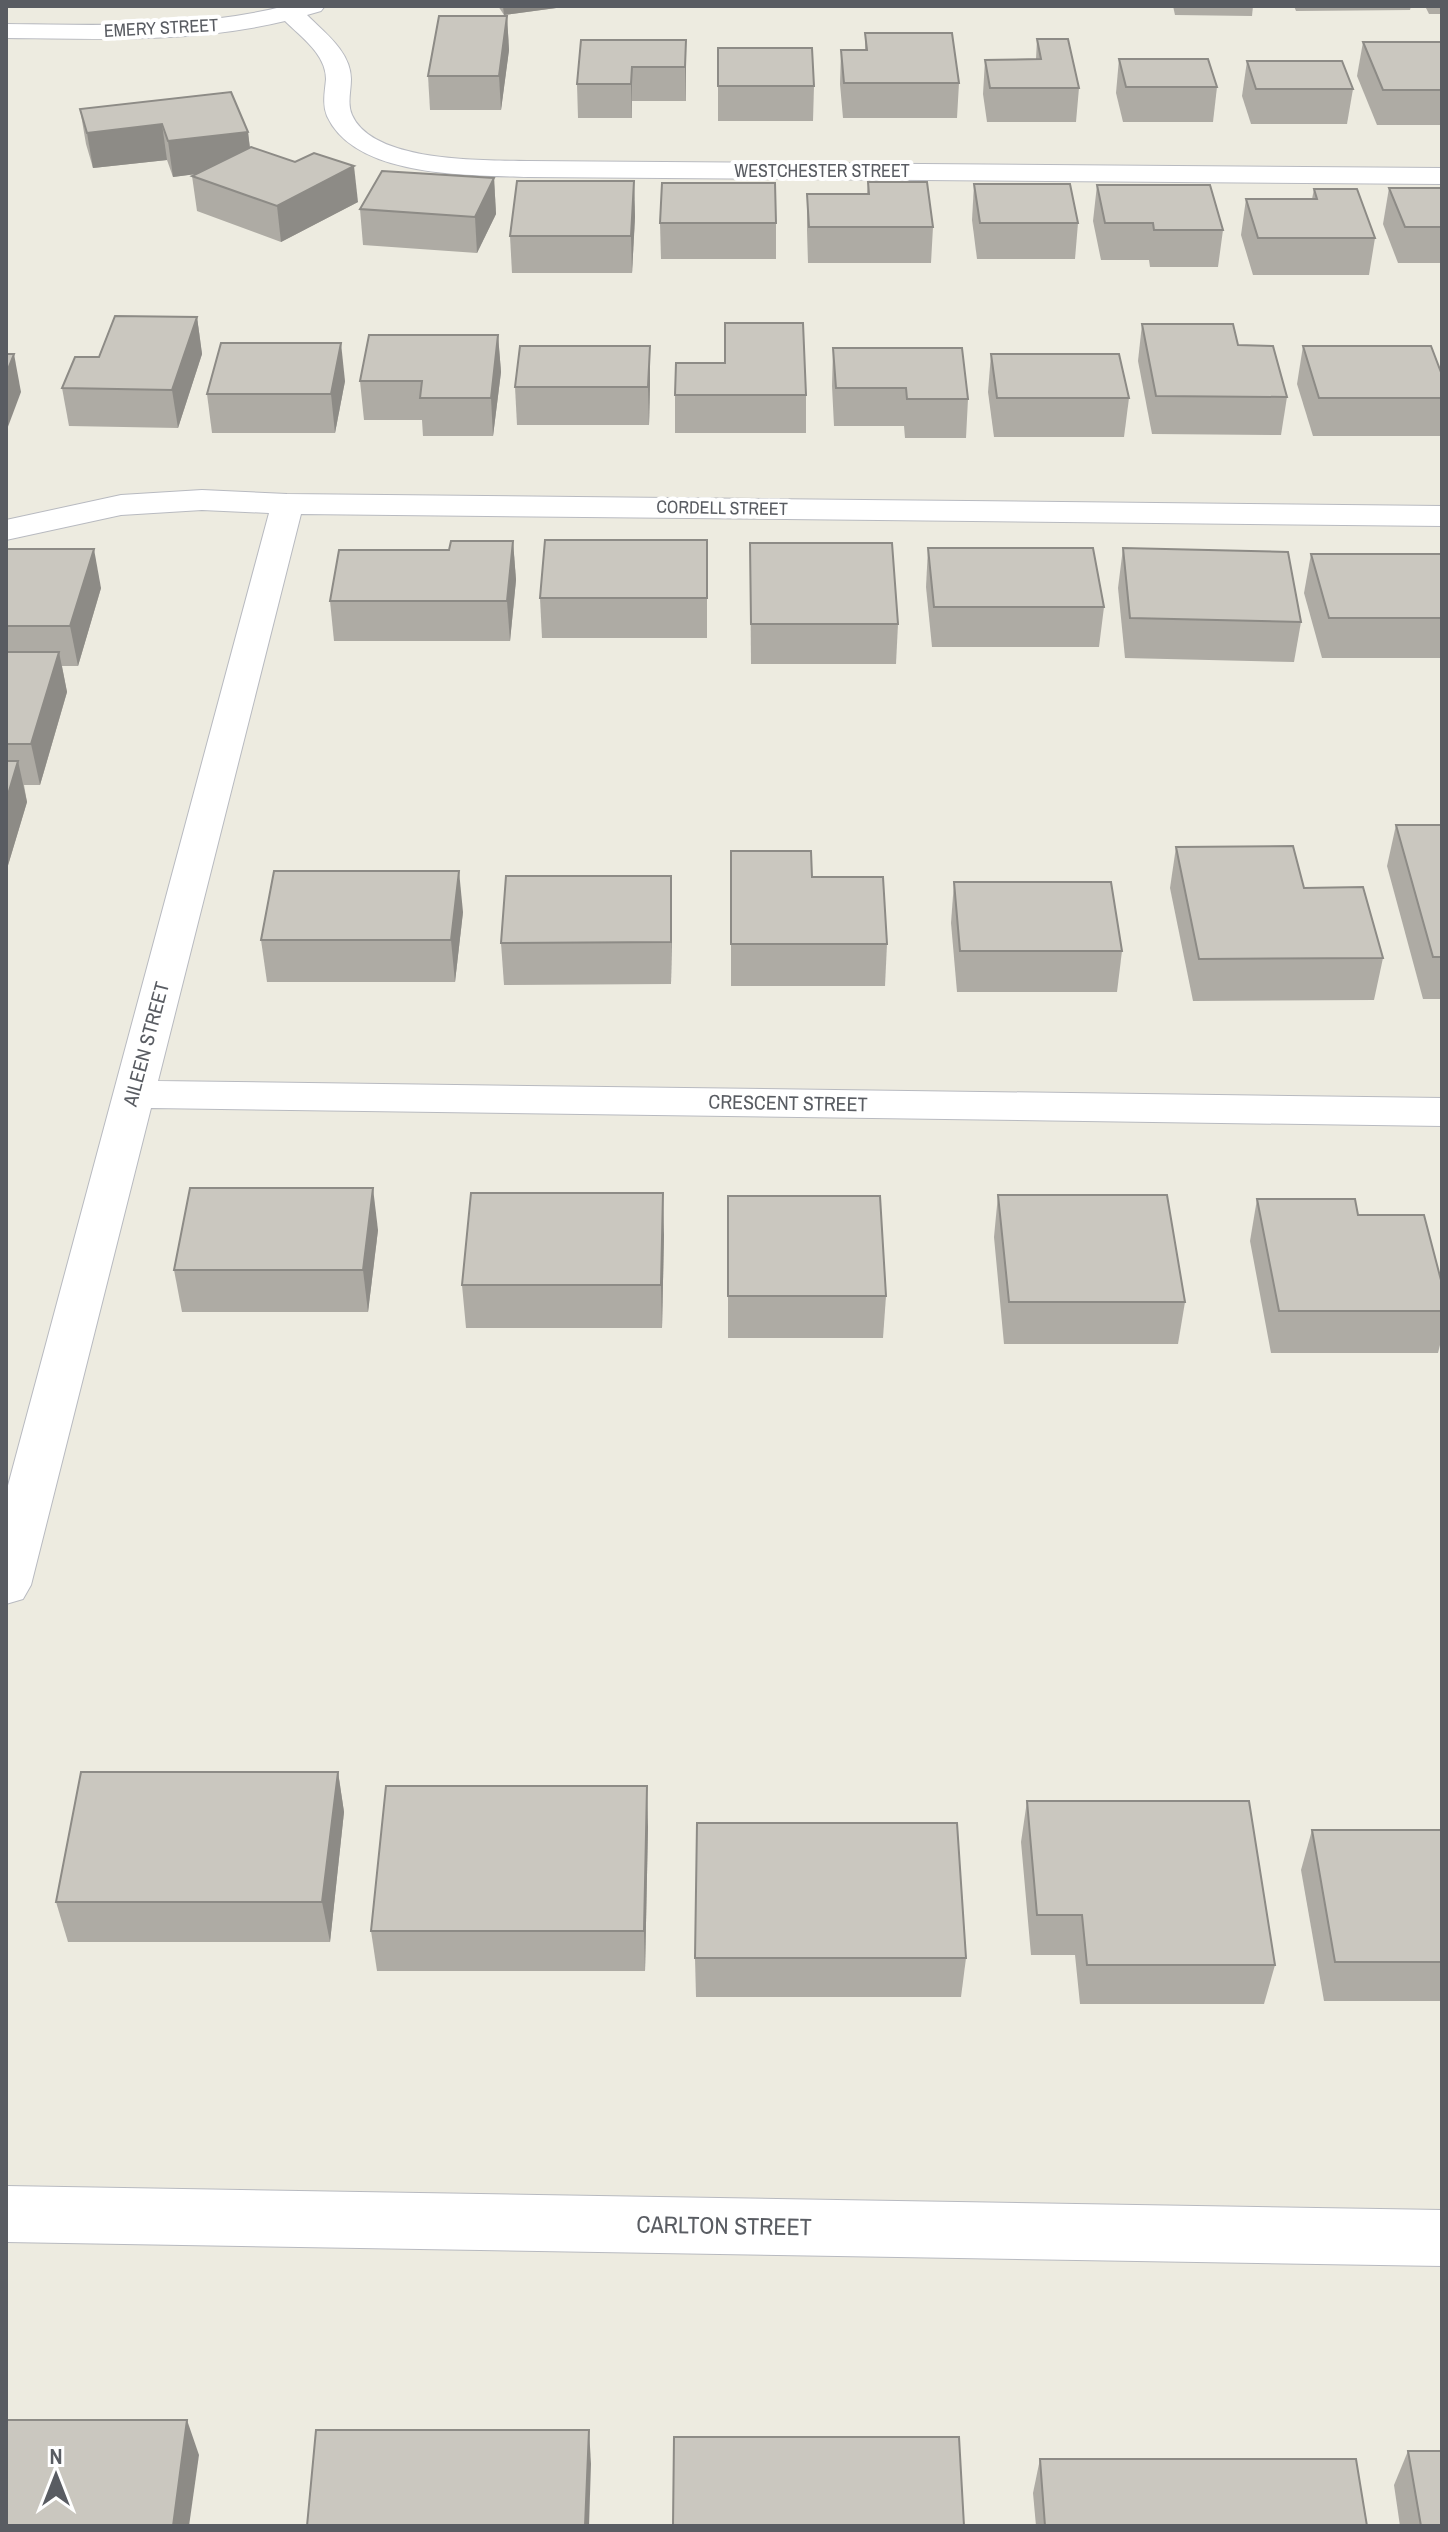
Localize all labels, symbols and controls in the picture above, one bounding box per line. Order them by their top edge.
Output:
street label: EMERY STREET [103,12,219,43]
street label: WESTCHESTER STREET [734,158,910,183]
street label: CORDELL STREET [656,494,788,521]
street label: AILEEN STREET [116,979,175,1110]
street label: CRESCENT STREET [708,1088,868,1117]
street label: CARLTON STREET [636,2207,812,2243]
north arrow [16,2436,96,2516]
text: N [49,2441,63,2471]

